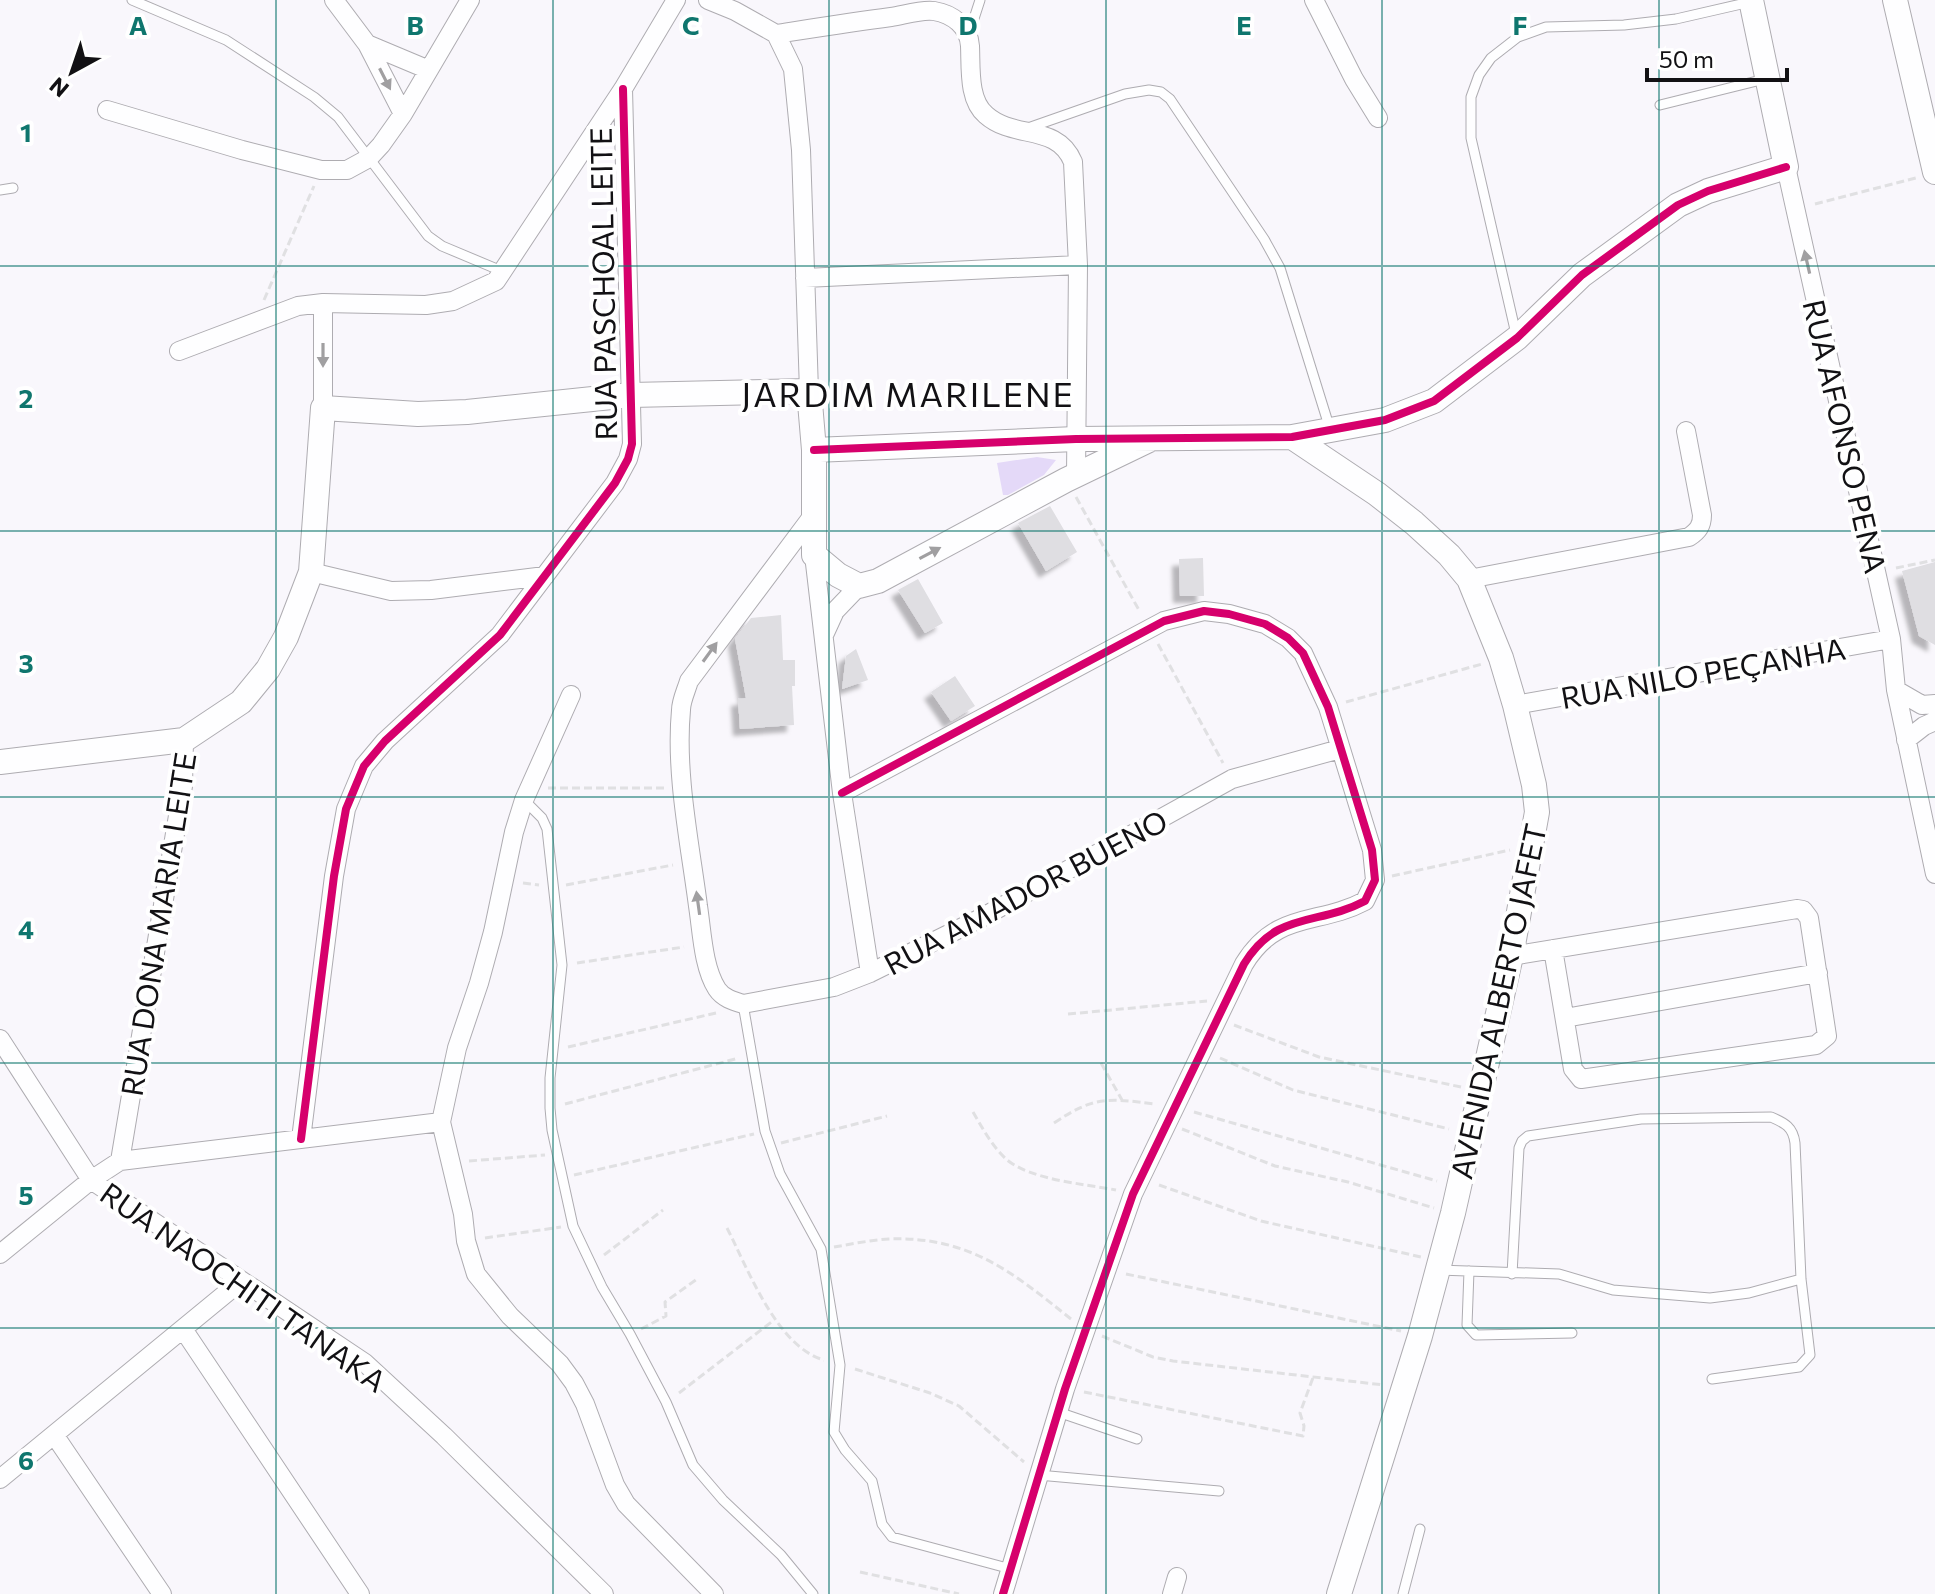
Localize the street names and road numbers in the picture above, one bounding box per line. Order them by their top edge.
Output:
street label: RUA PASCHOAL LEITE [581,127,623,441]
street label: RUA AFONSO PENA [1797,296,1895,576]
street label: RUA NILO PEÇANHA [1558,629,1848,715]
street label: RUA DONA MARIA LEITE [112,750,202,1098]
street label: RUA AMADOR BUENO [877,801,1173,981]
street label: AVENIDA ALBERTO JAFET [1441,820,1553,1182]
street label: RUA NAOCHITI TANAKA [94,1173,394,1399]

